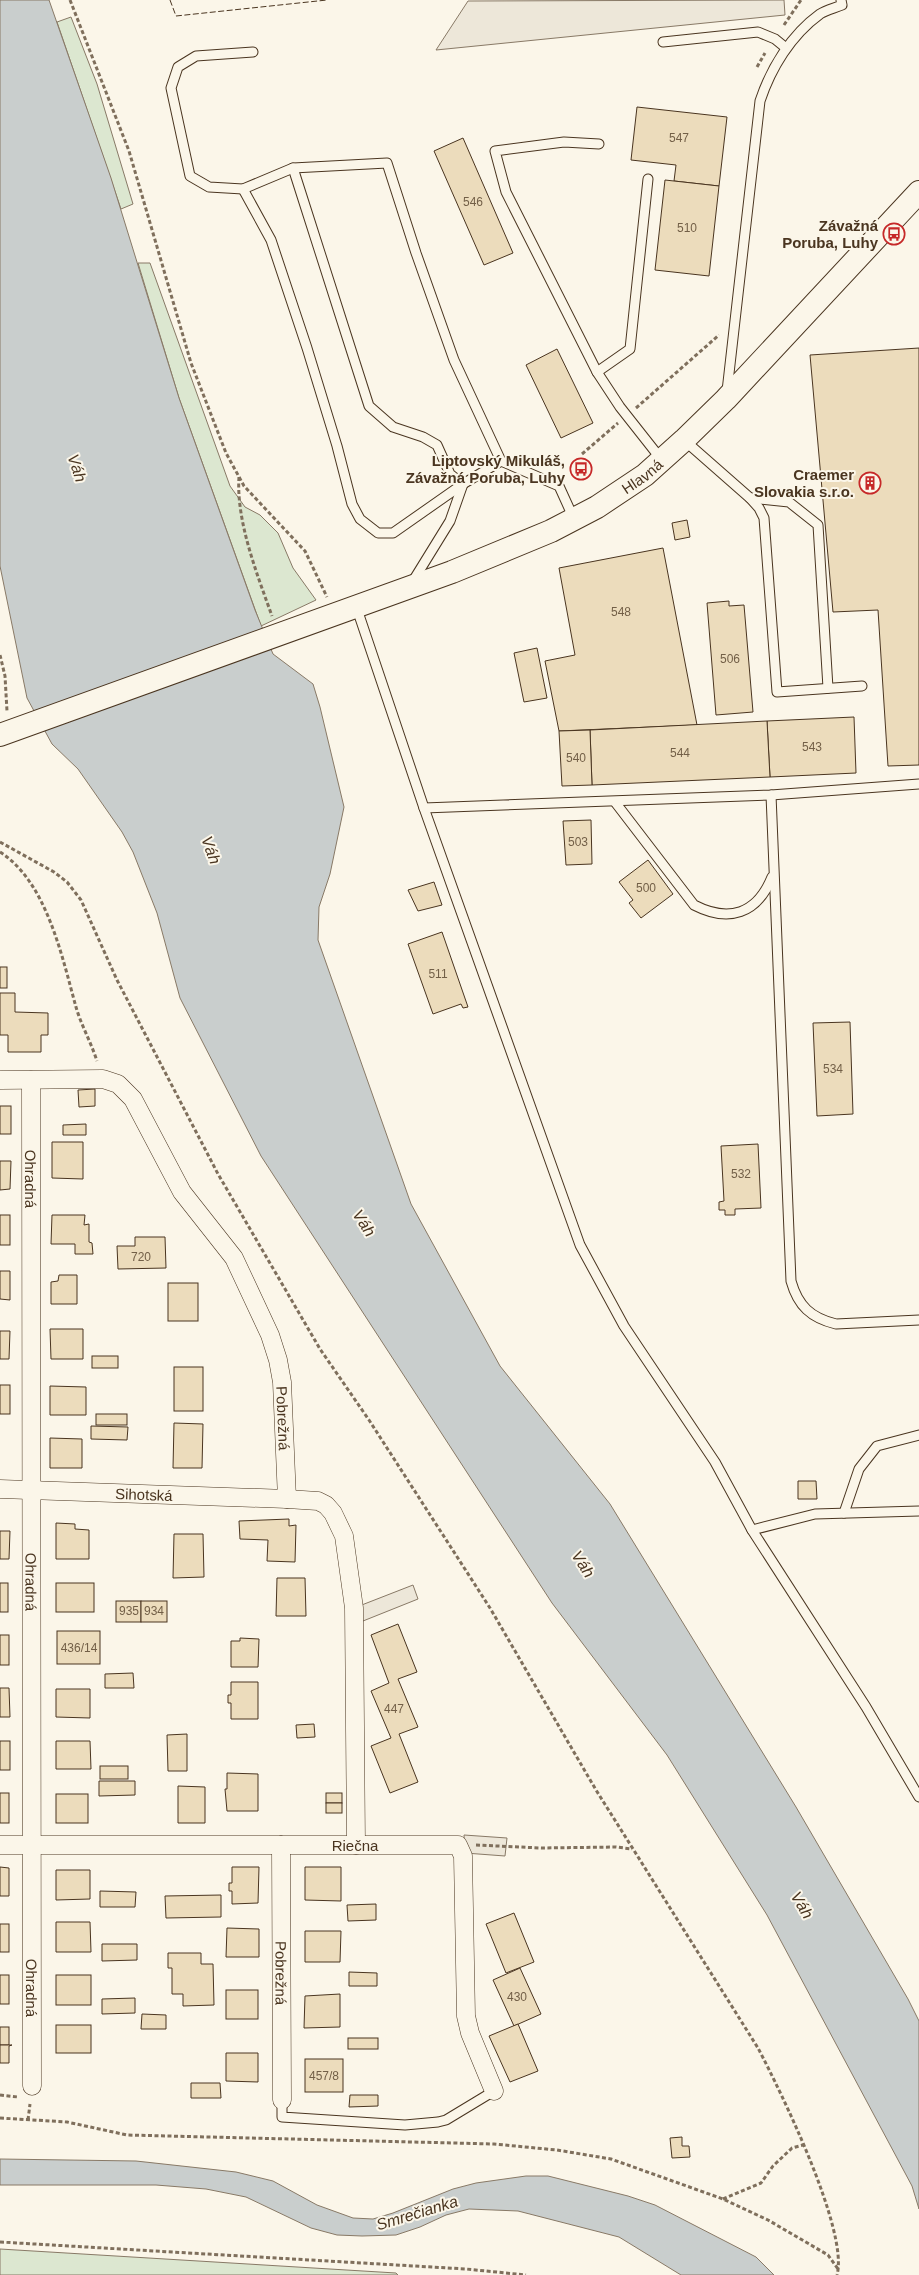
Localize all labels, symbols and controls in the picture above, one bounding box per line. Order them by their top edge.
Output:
house number: 547 [669,131,689,145]
house number: 546 [463,195,483,209]
place label: Závažná Poruba, Luhy [782,217,879,251]
house number: 510 [677,221,697,235]
bus stop icon: Závažná Poruba, Luhy [882,222,906,246]
water label: Váh [65,452,90,484]
place label: Liptovský Mikuláš, Závažná Poruba, Luhy [406,452,566,486]
street label: Hlavná [618,455,666,497]
bus stop icon: Liptovský Mikuláš, Závažná Poruba, Luhy [569,457,593,481]
place label: Craemer Slovakia s.r.o. [754,466,854,500]
building icon: Craemer Slovakia s.r.o. [858,471,882,495]
house number: 548 [611,605,631,619]
house number: 506 [720,652,740,666]
house number: 543 [802,740,822,754]
house number: 544 [670,746,690,760]
house number: 540 [566,751,586,765]
water label: Váh [198,834,224,866]
house number: 503 [568,835,588,849]
house number: 500 [636,881,656,895]
house number: 511 [428,967,448,981]
house number: 534 [823,1062,843,1076]
street label: Ohradná [23,1150,40,1209]
house number: 532 [731,1167,751,1181]
water label: Váh [349,1206,379,1240]
house number: 720 [131,1250,151,1264]
street label: Pobrežná [274,1386,293,1451]
street label: Sihotská [115,1485,174,1504]
water label: Váh [568,1547,598,1581]
street label: Ohradná [23,1553,40,1612]
house number: 935 [119,1604,139,1618]
house number: 934 [144,1604,164,1618]
house number: 436/14 [61,1641,98,1655]
house number: 447 [384,1702,404,1716]
street label: Riečna [332,1837,379,1854]
water label: Váh [787,1888,817,1922]
street label: Pobrežná [273,1941,290,2006]
street label: Ohradná [23,1959,40,2018]
house number: 430 [507,1990,527,2004]
house number: 457/8 [309,2069,339,2083]
water label: Smrečianka [374,2192,460,2233]

